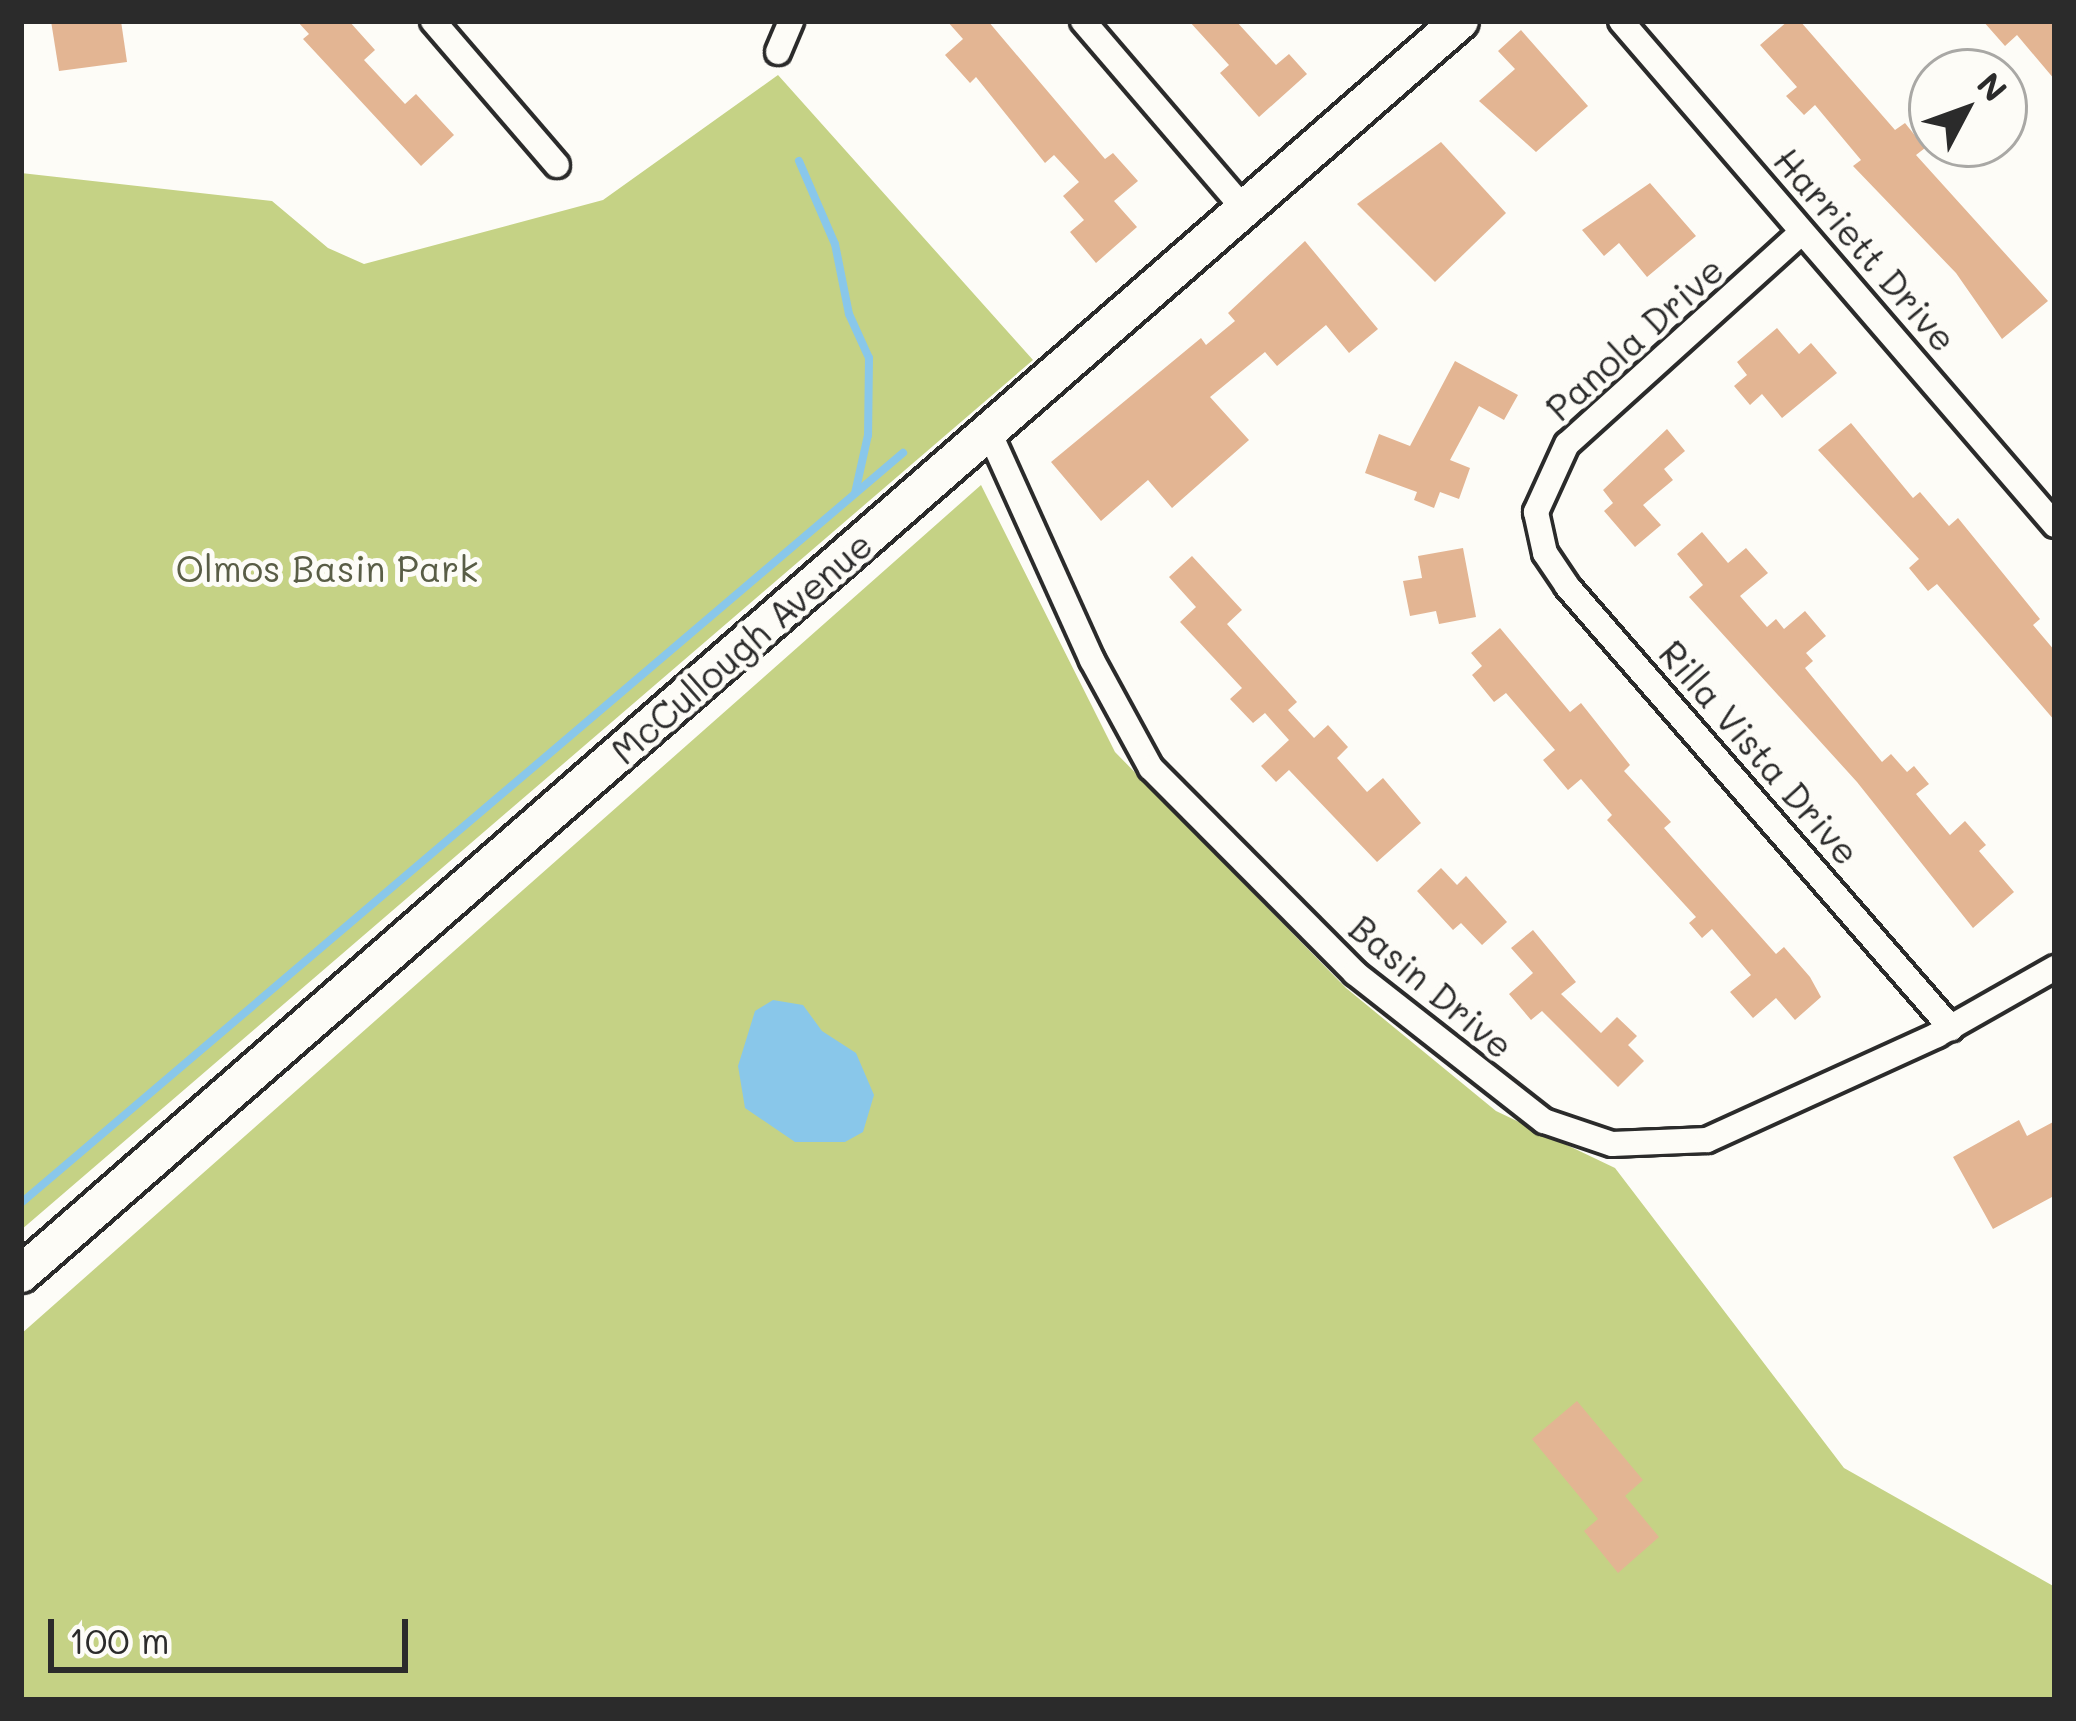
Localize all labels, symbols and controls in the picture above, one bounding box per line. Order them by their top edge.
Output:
north arrow [1908,48,2028,168]
text: N [1969,62,2018,110]
street label: Harriett Drive [1766,138,1966,360]
street label: Panola Drive [1536,247,1732,429]
street label: McCullough Avenue [602,522,880,772]
park label: Olmos Basin Park [176,546,478,590]
street label: Rilla Vista Drive [1651,631,1869,873]
street label: Basin Drive [1342,905,1522,1067]
scale bar [54,1595,414,1669]
text: 100 m [69,1616,170,1663]

